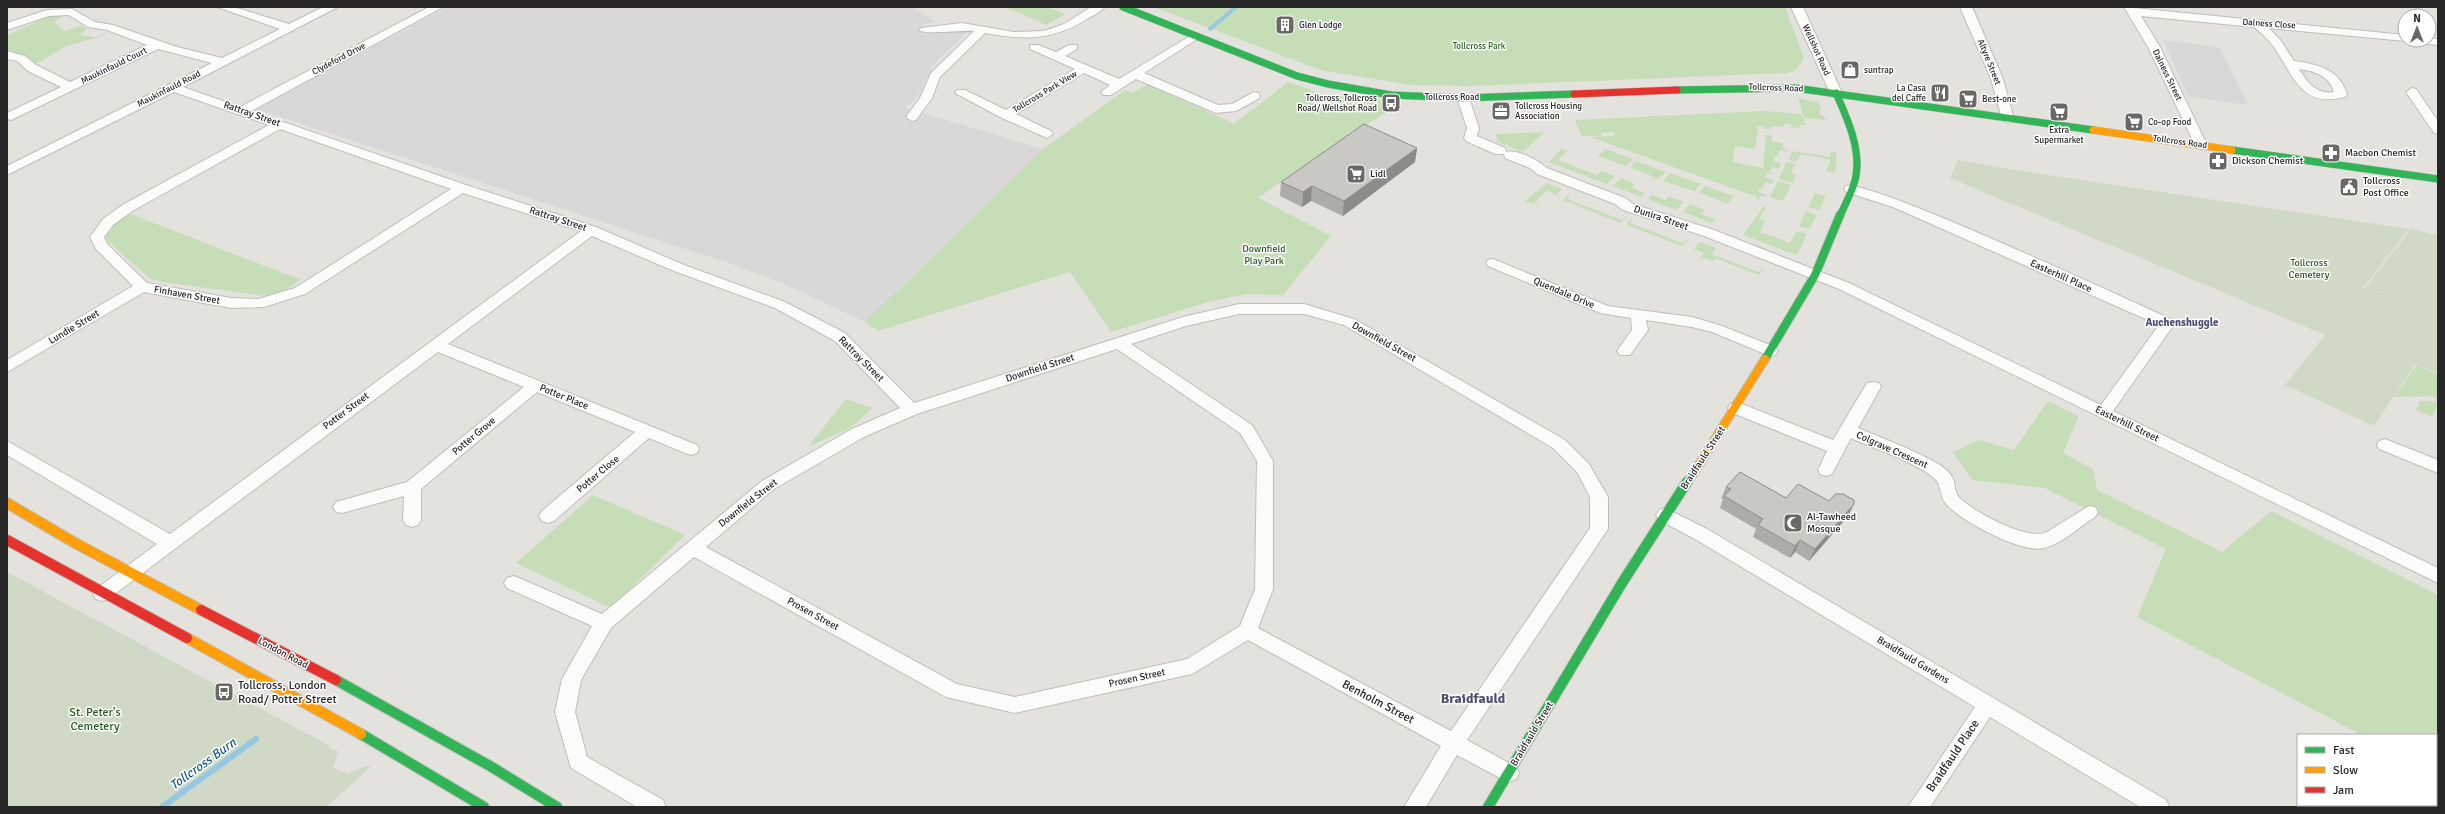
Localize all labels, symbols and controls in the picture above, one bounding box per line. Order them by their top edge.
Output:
north arrow [2397,8,2437,48]
text: N [2413,12,2421,25]
building icon: Glen Lodge [1274,14,1296,36]
street label: Dalness Close [2242,17,2296,31]
place label: Glen Lodge [1299,20,1342,31]
street label: Wellshot Road [1800,23,1832,77]
street label: Altyre Street [1975,38,2003,86]
street label: Clydeford Drive [310,40,368,78]
park label: Tollcross Park [1453,41,1506,52]
street label: Maukinfauld Court [79,45,149,87]
street label: Dalness Street [2150,48,2184,102]
shop icon: suntrap [1839,59,1861,81]
place label: suntrap [1864,65,1894,76]
street label: Maukinfauld Road [135,68,203,110]
street label: Tollcross Park View [1011,68,1080,116]
street label: Tollcross Road [1749,82,1804,94]
restaurant icon: La Casa del Caffe [1929,82,1951,104]
place label: La Casa del Caffe [1892,83,1926,104]
supermarket icon: Best-one [1957,88,1979,110]
bus stop icon: Tollcross, Tollcross Road/ Wellshot Road [1380,92,1402,114]
street label: Tollcross Road [1425,92,1480,103]
place label: Tollcross, Tollcross Road/ Wellshot Road [1297,93,1377,114]
place label: Best-one [1982,94,2017,105]
street label: Rattray Street [222,99,282,129]
office icon: Tollcross Housing Association [1490,100,1512,122]
place label: Tollcross Housing Association [1515,101,1582,122]
supermarket icon: Extra Supermarket [2048,101,2070,123]
supermarket icon: Co-op Food [2123,111,2145,133]
place label: Co-op Food [2148,117,2191,128]
place label: Extra Supermarket [2034,125,2084,146]
street label: Tollcross Road [2152,133,2208,151]
pharmacy icon: Macbon Chemist [2320,142,2342,164]
place label: Macbon Chemist [2345,147,2416,159]
pharmacy icon: Dickson Chemist [2207,150,2229,172]
place label: Dickson Chemist [2232,155,2304,167]
supermarket icon: Lidl [1345,163,1367,185]
place label: Lidl [1370,168,1386,180]
place label: Tollcross Post Office [2363,175,2409,199]
public building icon: Tollcross Post Office [2338,176,2360,198]
street label: Dunira Street [1632,203,1690,233]
street label: Rattray Street [528,204,589,234]
park label: Downfield Play Park [1242,243,1286,267]
street label: Easterhill Place [2028,257,2094,295]
park label: Tollcross Cemetery [2289,257,2330,281]
street label: Quendale Drive [1532,275,1596,311]
street label: Finhaven Street [153,283,221,307]
street label: Lundie Street [46,307,102,347]
district label: Auchenshuggle [2145,316,2219,329]
street label: Downfield Street [1350,319,1419,365]
street label: Rattray Street [836,334,887,385]
street label: Downfield Street [1004,351,1076,385]
street label: Potter Place [538,382,590,412]
street label: Potter Street [321,390,372,432]
street label: Easterhill Street [2093,403,2161,445]
street label: Potter Grove [450,414,498,458]
street label: Braidfauld Street [1678,424,1728,492]
street label: Colgrave Crescent [1854,429,1930,471]
street label: Potter Close [574,453,622,495]
street label: Downfield Street [716,476,780,530]
place label: Al-Tawheed Mosque [1807,511,1856,535]
mosque icon: Al-Tawheed Mosque [1782,512,1804,534]
street label: Prosen Street [785,595,841,633]
street label: Braidfauld Gardens [1875,634,1952,687]
street label: London Road [256,635,310,671]
street label: Prosen Street [1108,666,1167,690]
street label: Benholm Street [1339,677,1417,727]
place label: Tollcross, London Road/ Potter Street [238,678,337,707]
bus stop icon: Tollcross, London Road/ Potter Street [213,681,235,703]
district label: Braidfauld [1441,690,1506,707]
street label: Braidfauld Street [1508,699,1556,768]
park label: St. Peter's Cemetery [69,705,121,734]
street label: Braidfauld Place [1923,717,1983,795]
water label: Tollcross Burn [167,734,240,793]
legend [2297,734,2437,806]
text: Fast [2333,743,2354,758]
text: Slow [2333,763,2358,778]
text: Jam [2333,783,2354,798]

